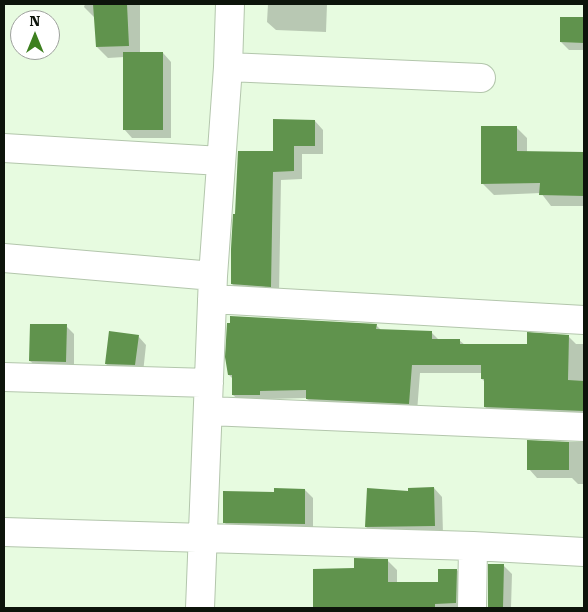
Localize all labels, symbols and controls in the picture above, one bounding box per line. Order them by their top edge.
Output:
north arrow [10,10,60,60]
text: N [30,13,40,29]

